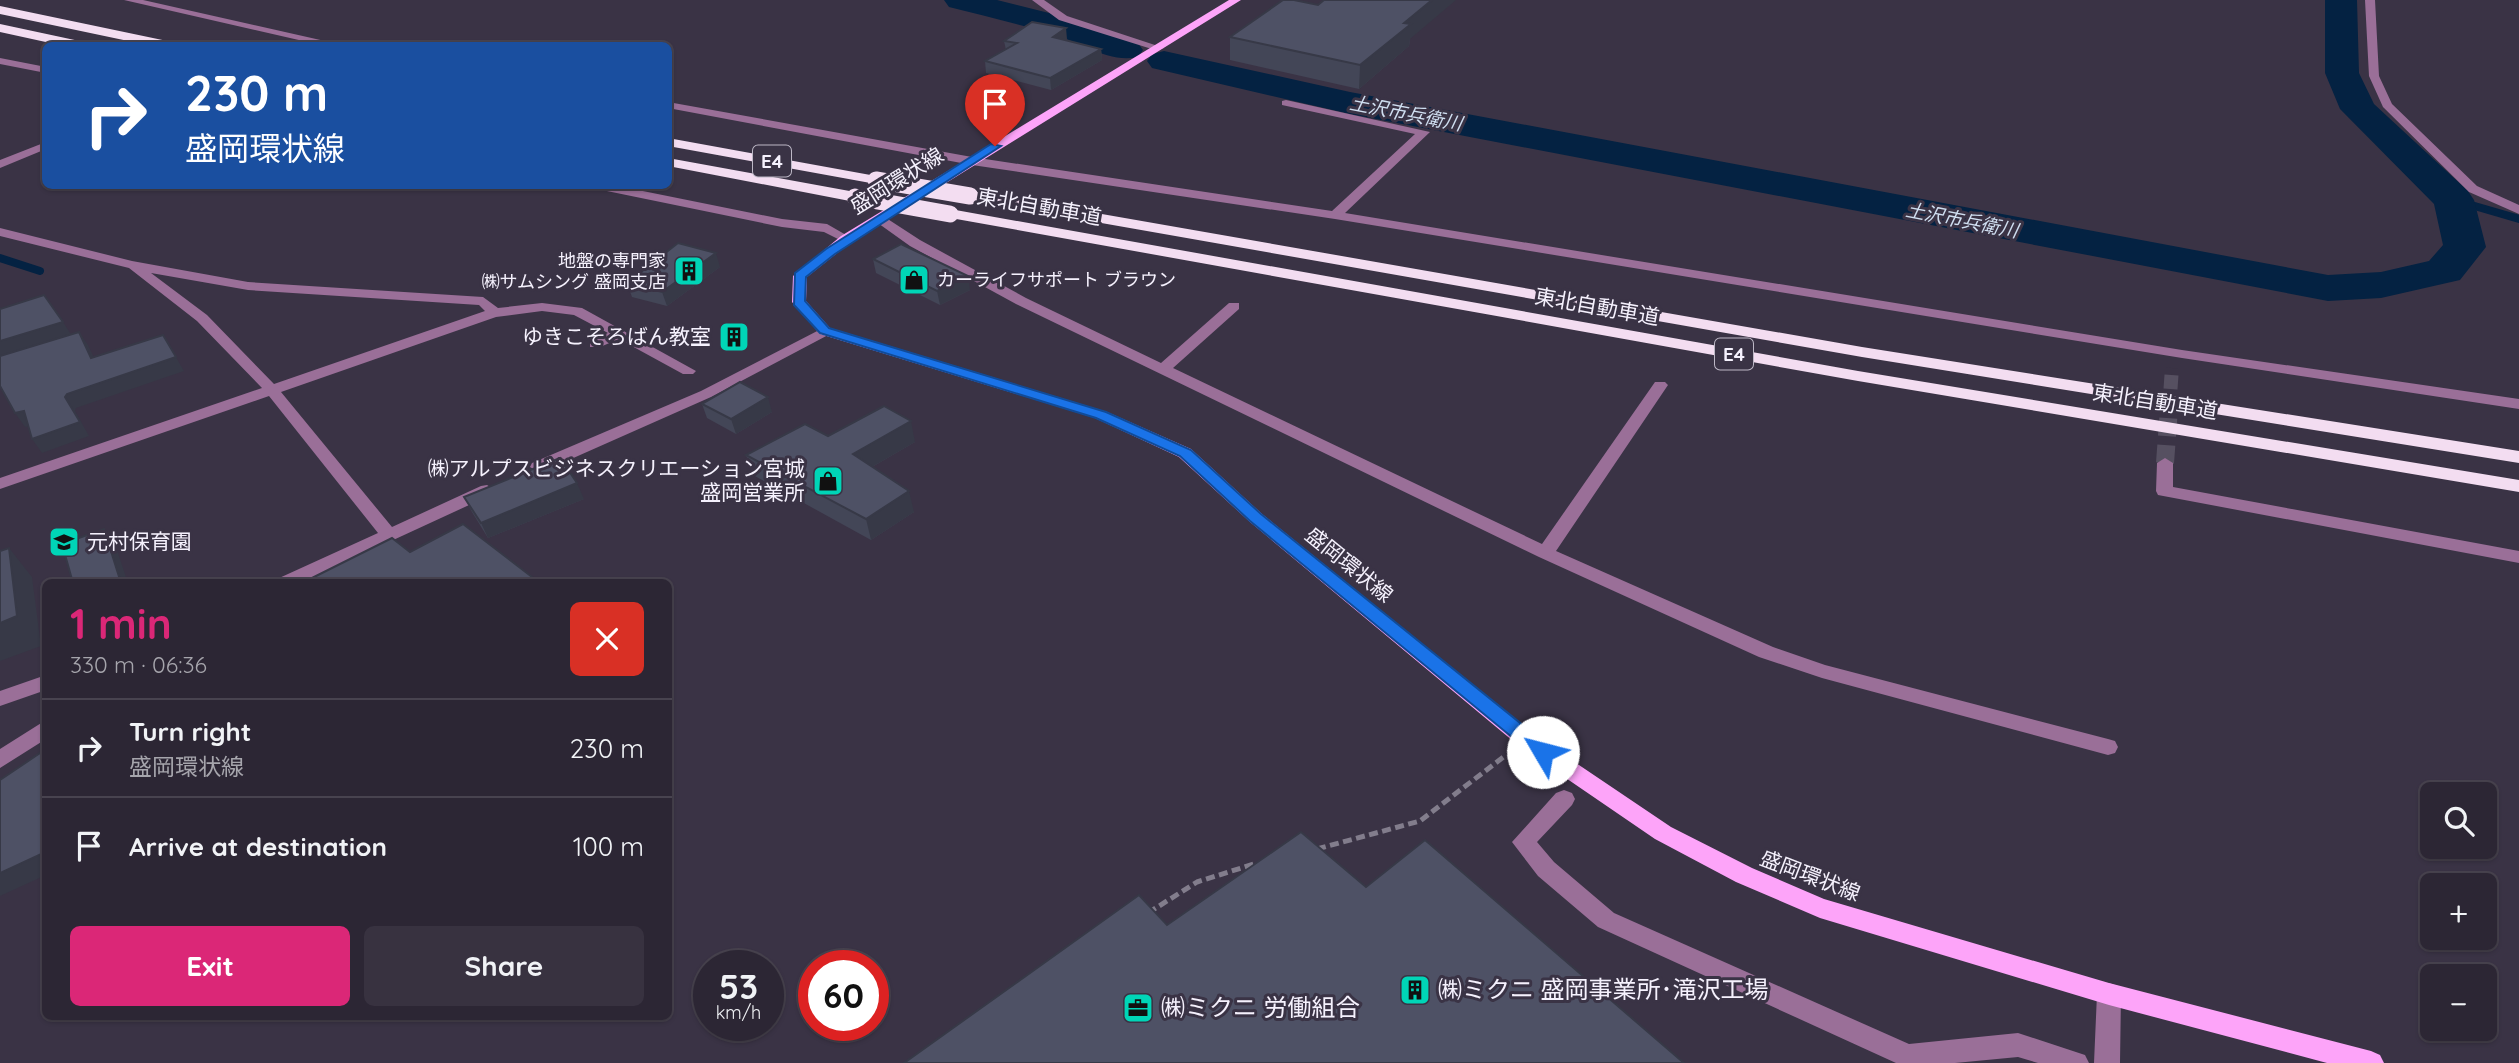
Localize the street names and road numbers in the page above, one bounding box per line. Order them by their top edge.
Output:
street label: 盛岡環状線 [845,141,948,219]
road number: E4 [753,146,791,176]
street label: 東北自動車道 [975,182,1103,230]
street label: 東北自動車道 [1533,282,1661,330]
road number: E4 [1715,338,1753,370]
street label: 東北自動車道 [2091,378,2219,424]
street label: 盛岡環状線 [1301,521,1399,607]
street label: 盛岡環状線 [1757,844,1864,906]

